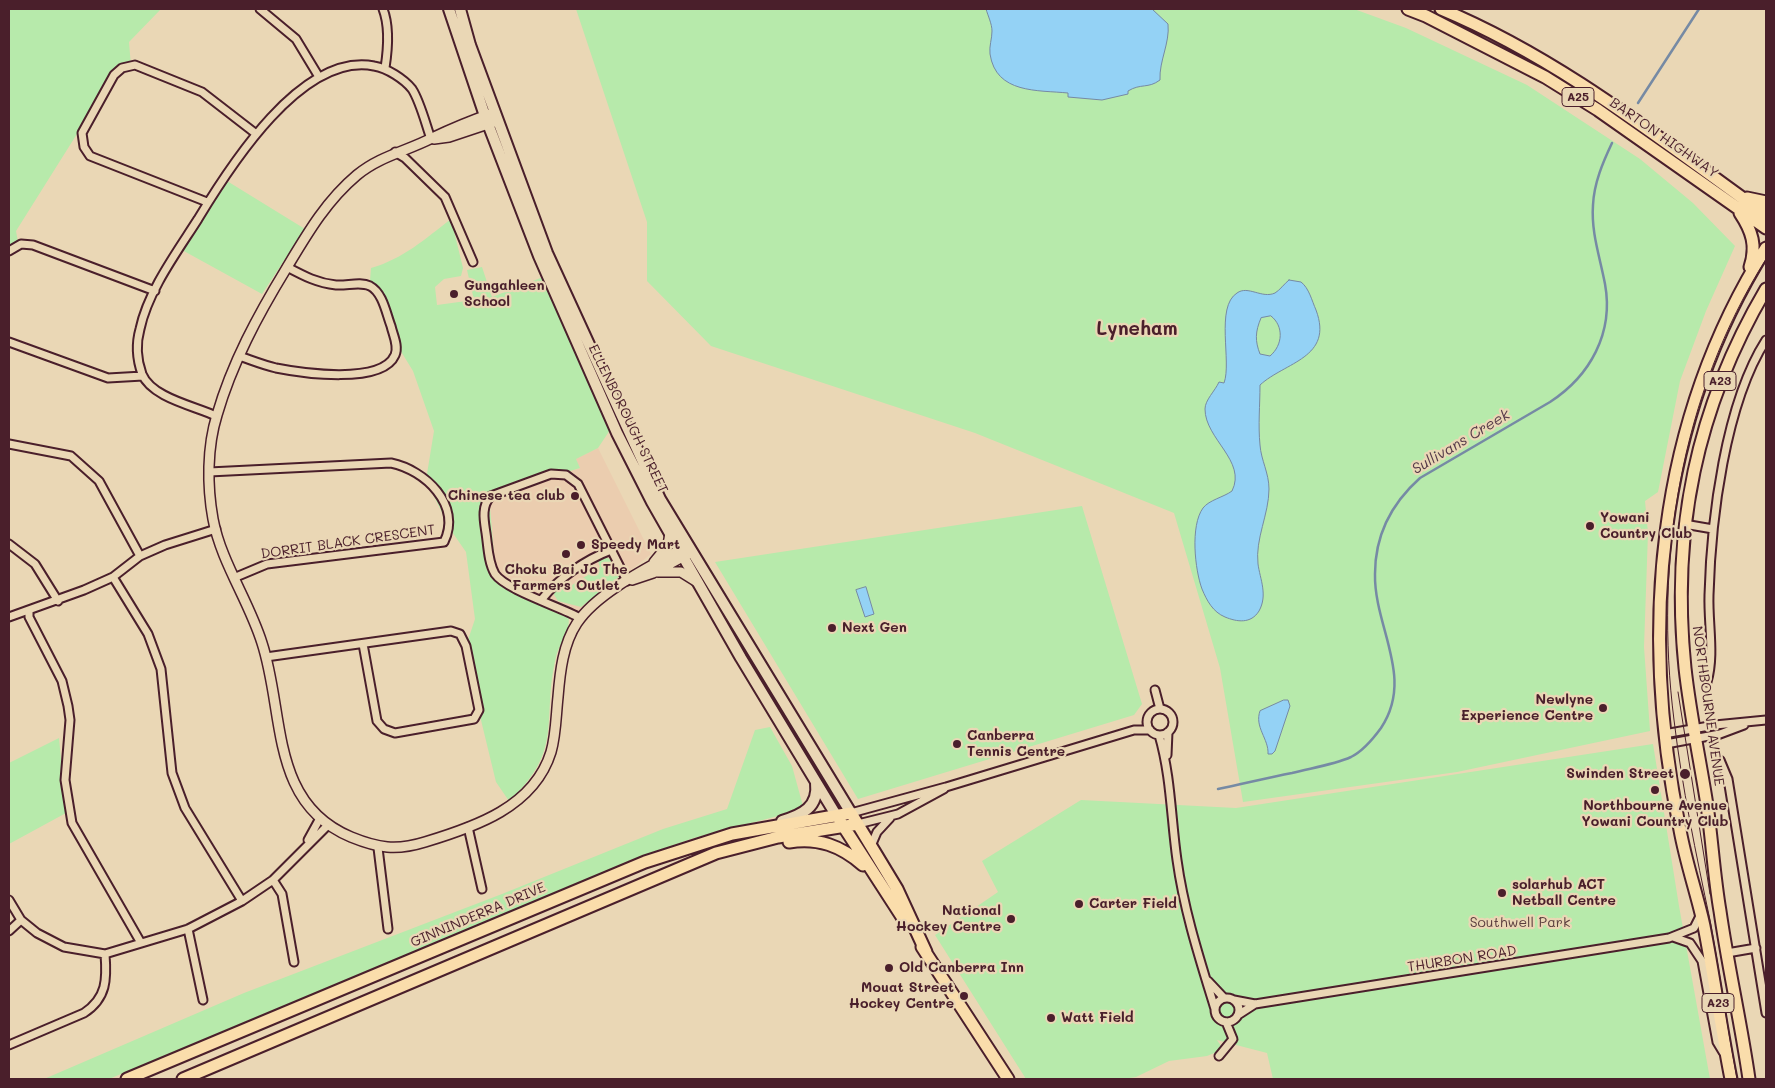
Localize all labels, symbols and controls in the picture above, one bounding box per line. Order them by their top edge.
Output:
road number: A25 [1562,88,1594,106]
street label: BARTON HIGHWAY [1606,94,1722,182]
place label: Gungahleen School [464,278,544,310]
marker: Gungahleen School [448,288,460,300]
district label: Lyneham [1096,318,1178,340]
street label: ELLENBOROUGH STREET [585,342,671,496]
road number: A23 [1704,372,1736,391]
water label: Sullivans Creek [1409,406,1513,478]
place label: Chinese tea club [448,488,565,504]
marker: Chinese tea club [569,490,581,502]
place label: Yowani Country Club [1600,510,1692,542]
marker: Yowani Country Club [1584,520,1596,532]
street label: DORRIT BLACK CRESCENT [260,521,436,563]
place label: Speedy Mart [591,537,680,553]
marker: Speedy Mart [575,539,587,551]
marker: Choku Bai Jo The Farmers Outlet [560,548,572,560]
place label: Choku Bai Jo The Farmers Outlet [505,562,627,594]
place label: Next Gen [842,620,907,636]
marker: Next Gen [826,622,838,634]
street label: NORTHBOURNE AVENUE [1688,625,1728,787]
place label: Newlyne Experience Centre [1461,692,1593,724]
marker: Newlyne Experience Centre [1597,702,1609,714]
place label: Canberra Tennis Centre [967,728,1065,760]
marker: Canberra Tennis Centre [951,738,963,750]
place label: Swinden Street [1566,766,1674,782]
marker: Swinden Street [1678,767,1692,781]
marker: Northbourne Avenue Yowani Country Club [1649,784,1661,796]
place label: Northbourne Avenue Yowani Country Club [1581,798,1729,830]
place label: solarhub ACT Netball Centre [1512,877,1616,910]
street label: GINNINDERRA DRIVE [408,879,548,951]
marker: solarhub ACT Netball Centre [1496,887,1508,899]
place label: Carter Field [1089,896,1177,912]
marker: Carter Field [1073,898,1085,910]
place label: National Hockey Centre [896,903,1001,936]
marker: National Hockey Centre [1005,913,1017,925]
park label: Southwell Park [1470,915,1570,931]
street label: THURBON ROAD [1406,942,1518,976]
place label: Old Canberra Inn [899,960,1024,976]
marker: Old Canberra Inn [883,962,895,974]
place label: Mouat Street Hockey Centre [849,980,954,1012]
marker: Mouat Street Hockey Centre [958,990,970,1002]
road number: A23 [1702,994,1734,1012]
place label: Watt Field [1061,1010,1134,1026]
marker: Watt Field [1045,1012,1057,1024]

